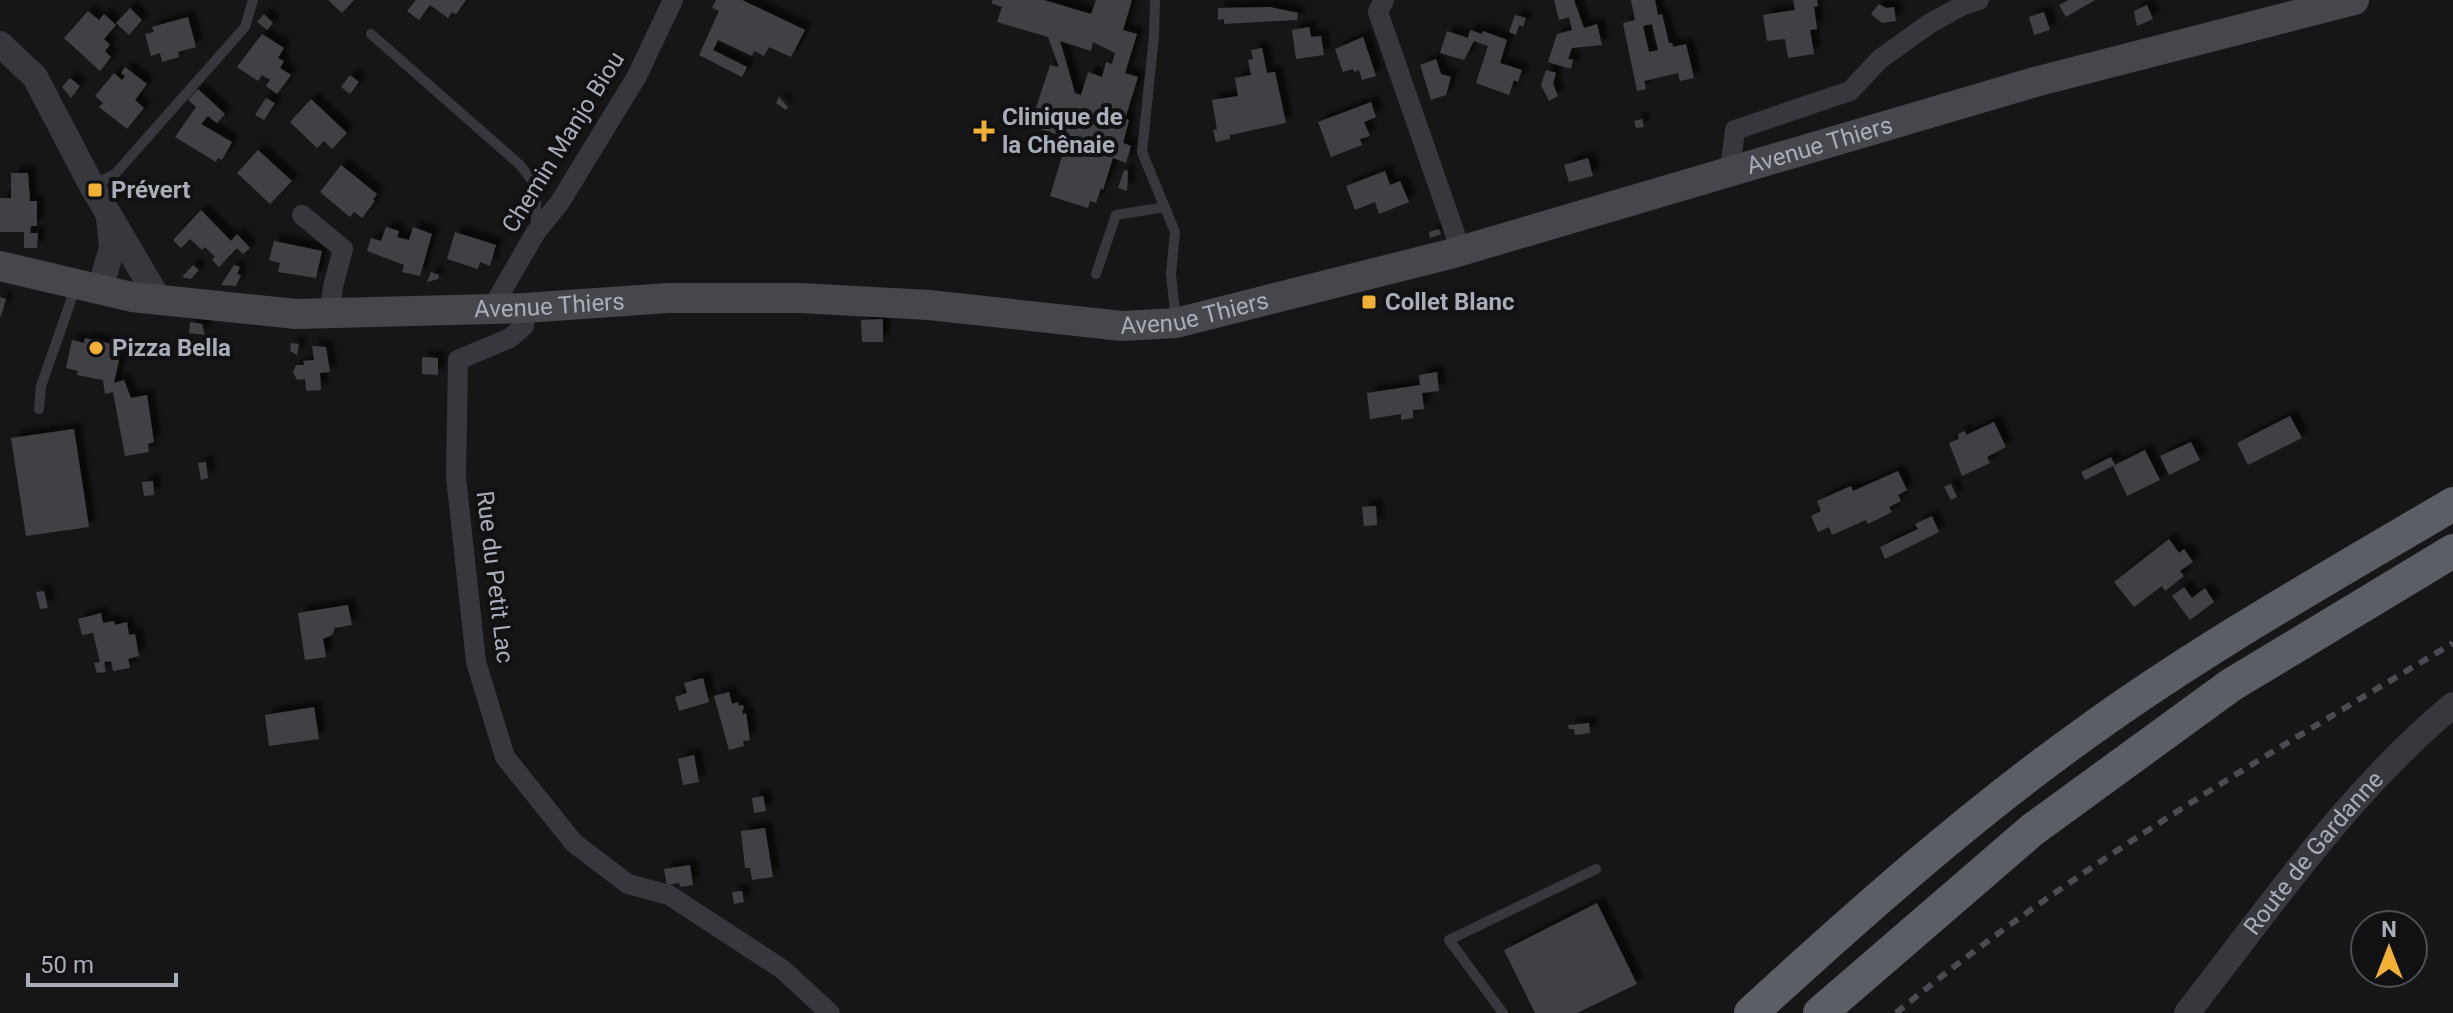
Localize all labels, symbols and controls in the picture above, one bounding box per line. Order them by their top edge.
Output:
street label: Chemin Manjo Biou [496,46,630,238]
place label: Clinique de la Chênaie [1002,103,1123,159]
street label: Avenue Thiers [1743,111,1896,180]
marker: Clinique de la Chênaie [973,120,995,142]
place label: Prévert [111,176,190,204]
marker: Prévert [86,181,104,199]
street label: Avenue Thiers [1120,286,1272,340]
street label: Avenue Thiers [474,287,626,323]
place label: Collet Blanc [1385,288,1514,316]
marker: Collet Blanc [1360,293,1378,311]
place label: Pizza Bella [112,334,231,362]
marker: Pizza Bella [87,339,105,357]
street label: Rue du Petit Lac [471,489,519,665]
street label: Route de Gardanne [2238,765,2389,940]
north arrow [2349,909,2429,989]
text: N [2381,917,2397,942]
scale bar [28,937,176,987]
text: 50 m [40,951,94,979]

